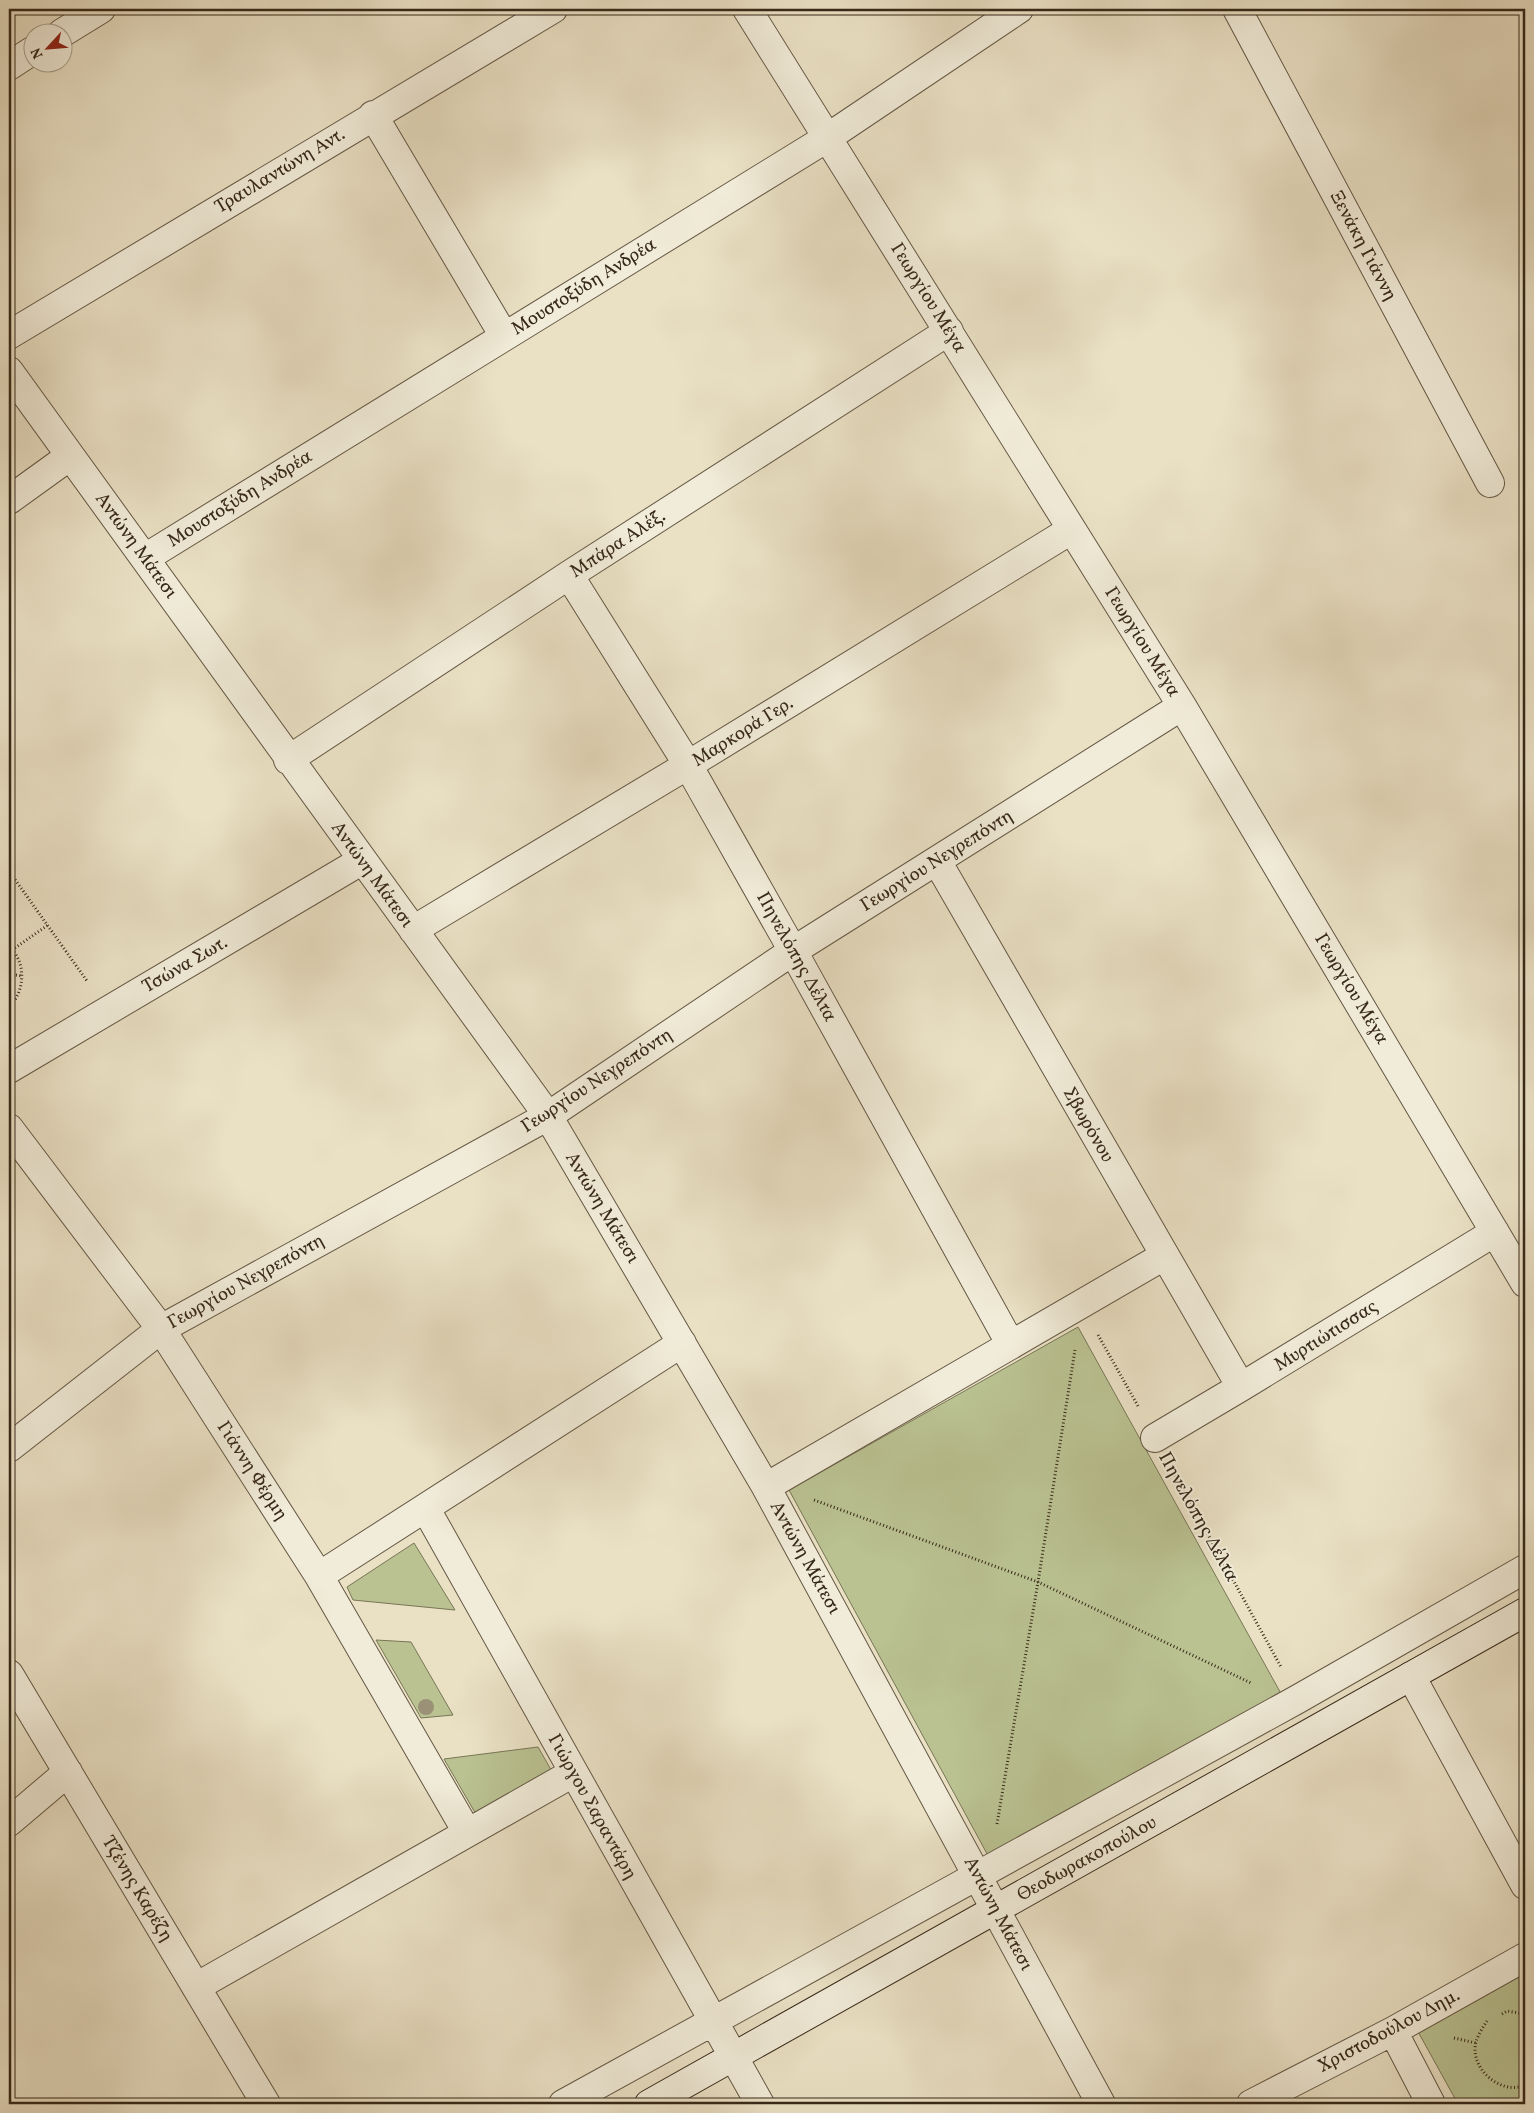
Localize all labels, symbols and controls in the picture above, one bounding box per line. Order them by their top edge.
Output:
north arrow [22,22,72,72]
text: N [27,44,48,62]
street label: Τραυλαντώνη Αντ. [210,122,350,220]
street label: Ξενάκη Γιάννη [1323,186,1403,306]
street label: Μουστοξύδη Ανδρέα [507,232,662,342]
street label: Γεωργίου Μέγα [884,238,973,359]
street label: Μουστοξύδη Ανδρέα [163,444,318,554]
street label: Αντώνη Μάτεσι [88,487,184,605]
street label: Μπάρα Αλέξ. [565,503,671,585]
street label: Γεωργίου Μέγα [1098,582,1187,703]
street label: Μαρκορά Γερ. [687,691,799,773]
street label: Γεωργίου Νεγρεπόντη [856,803,1018,919]
street label: Αντώνη Μάτεσι [324,816,420,934]
street label: Πηνελόπης Δέλτα [750,887,843,1027]
street label: Γεωργίου Μέγα [1308,929,1395,1050]
street label: Τσώνα Σωτ. [137,930,233,1000]
street label: Γεωργίου Νεγρεπόντη [516,1022,678,1140]
street label: Σβωρόνου [1056,1083,1120,1167]
street label: Αντώνη Μάτεσι [558,1147,646,1269]
street label: Γεωργίου Νεγρεπόντη [163,1228,329,1336]
street label: Μυρτιώτισσας [1269,1294,1383,1378]
street label: Γιάννη Φέρμη [210,1416,294,1526]
street label: Πηνελόπης Δέλτα [1152,1447,1245,1587]
street label: Αντώνη Μάτεσι [763,1497,847,1619]
street label: Γιώργου Σαραντάρη [541,1729,643,1885]
street label: Θεοδωρακοπούλου [1012,1810,1162,1908]
street label: Τζένης Καρέζη [95,1831,179,1947]
street label: Αντώνη Μάτεσι [957,1852,1039,1976]
street label: Χριστοδούλου Δημ. [1313,1983,1465,2079]

